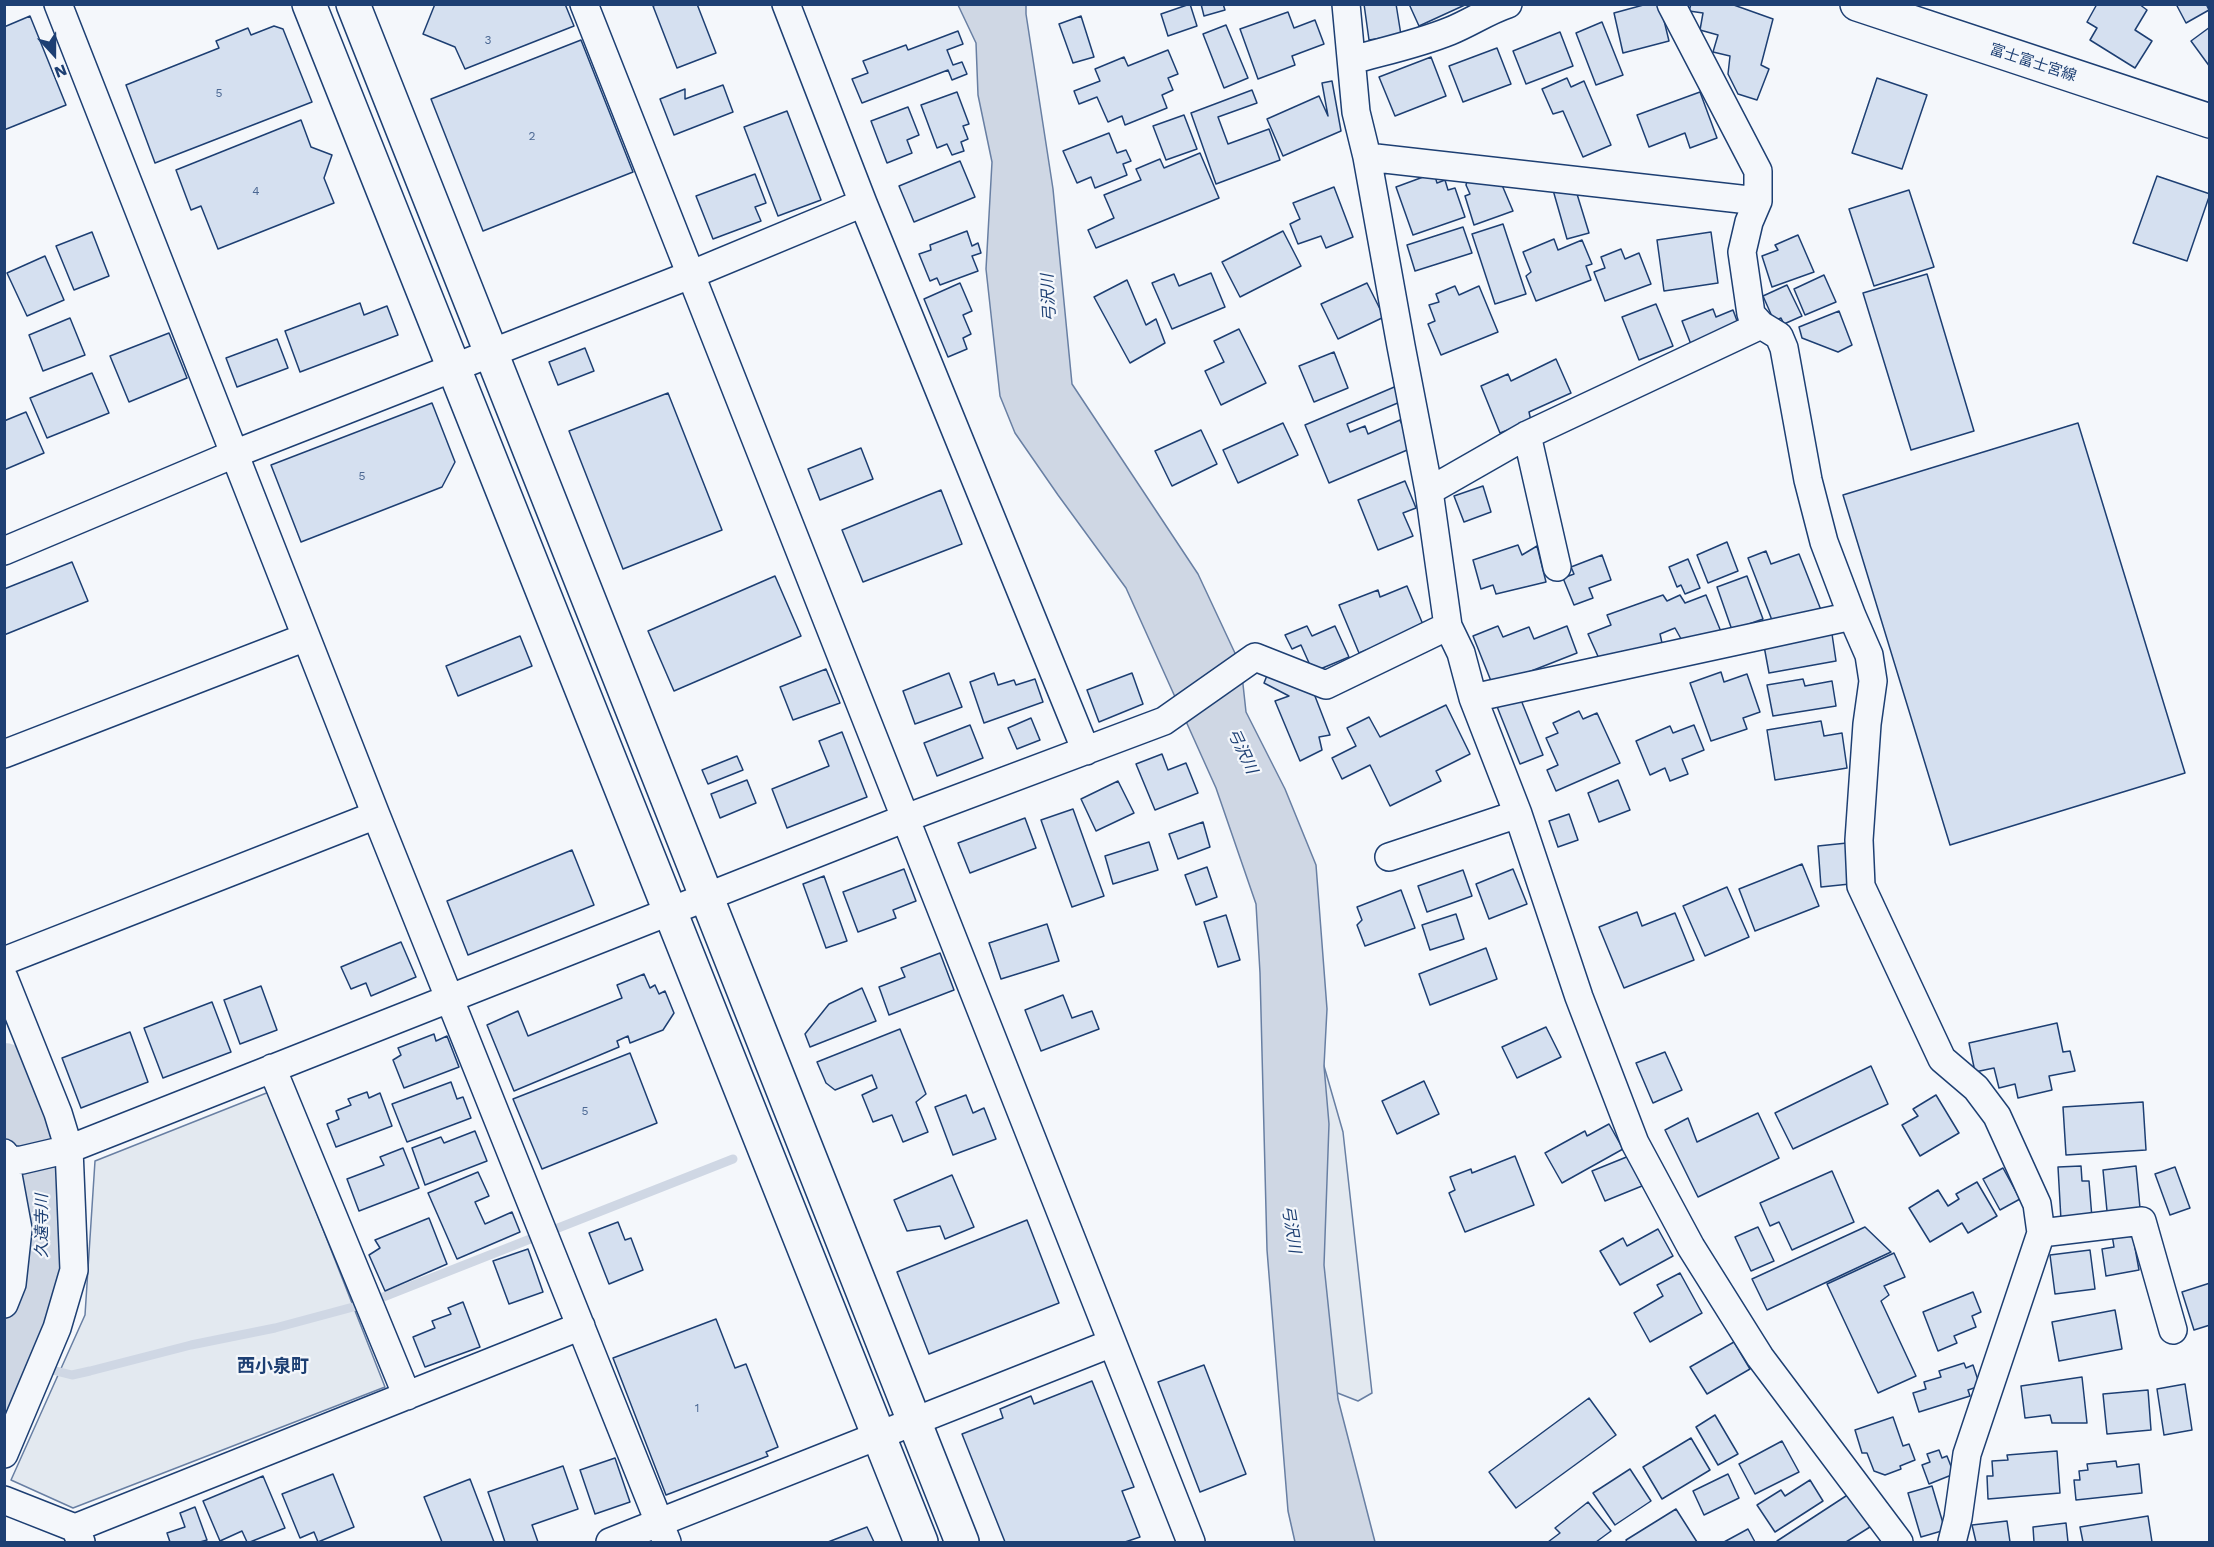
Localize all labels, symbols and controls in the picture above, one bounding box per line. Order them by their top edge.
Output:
north arrow [24,24,84,84]
house number: 3 [485,33,491,47]
street label: 富士富士宮線 [1987,41,2079,85]
text: N [52,60,70,82]
house number: 5 [216,86,222,100]
house number: 2 [529,129,535,143]
house number: 4 [252,184,260,198]
water label: 弓沢川 [1038,274,1060,322]
house number: 5 [359,469,365,483]
water label: 弓沢川 [1223,725,1261,777]
house number: 5 [582,1104,588,1118]
water label: 久遠寺川 [32,1194,52,1258]
water label: 弓沢川 [1278,1204,1304,1254]
district label: 西小泉町 [237,1356,309,1378]
house number: 1 [695,1401,699,1415]

